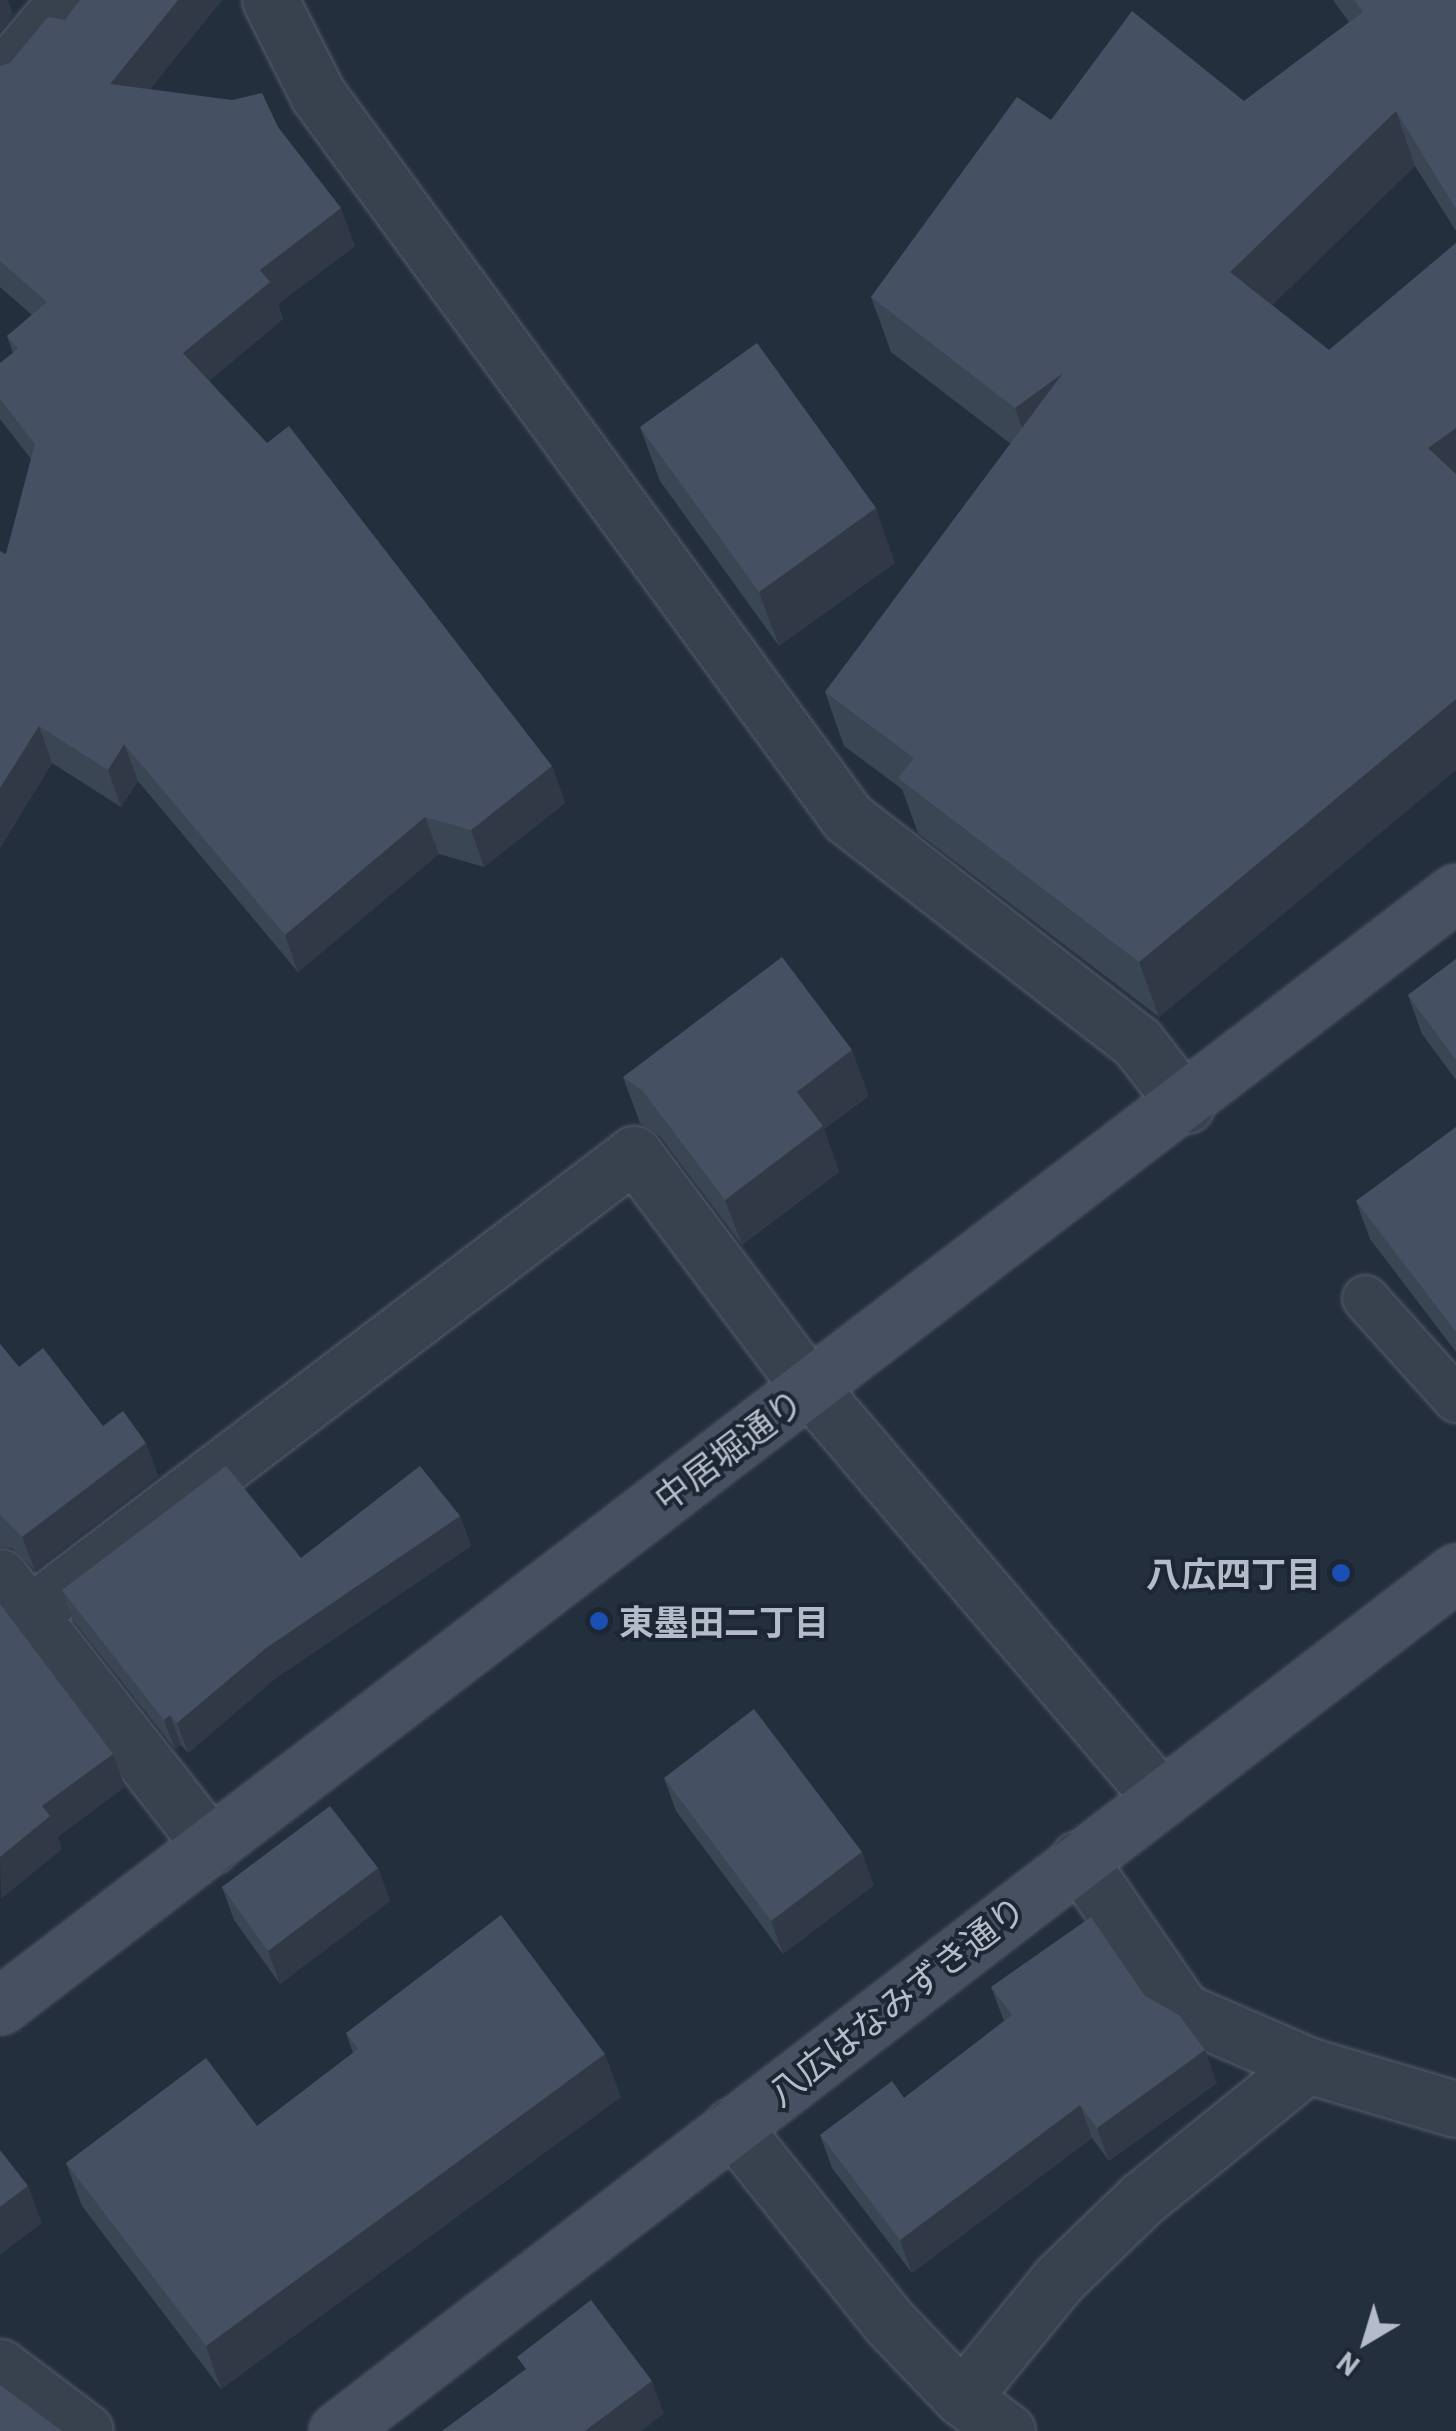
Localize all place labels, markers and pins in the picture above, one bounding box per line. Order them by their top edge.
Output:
place label: 八広四丁目 [1146,1552,1321,1594]
marker: 八広四丁目 [1330,1562,1352,1584]
place label: 東墨田二丁目 [619,1600,829,1642]
marker: 東墨田二丁目 [588,1610,610,1632]

